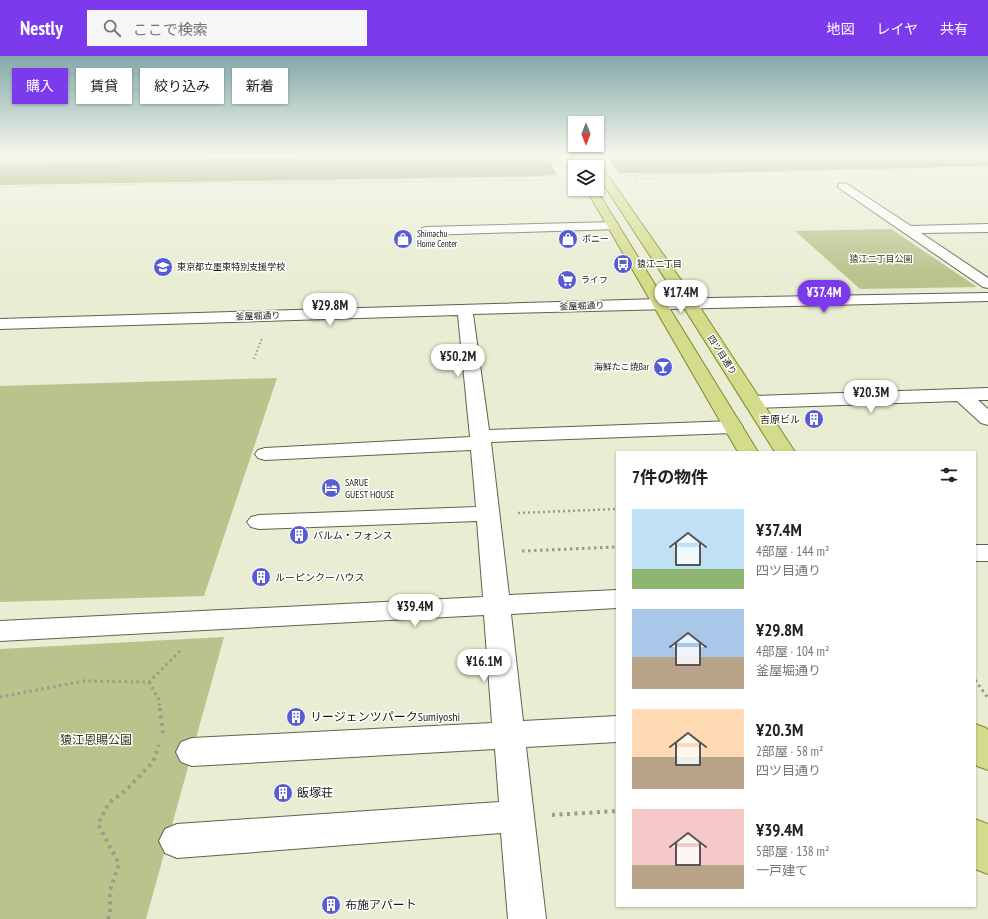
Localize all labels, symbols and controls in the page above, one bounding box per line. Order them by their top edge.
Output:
search box [87,10,367,46]
text: Nestly [20,16,63,40]
icon: search [101,17,123,39]
text: ここで検索 [133,20,208,39]
text: 地図 [826,20,854,38]
text: レイヤ [876,20,918,38]
text: 共有 [940,20,968,38]
chip: 購入 [12,68,68,104]
chip: 賃貸 [76,68,132,104]
chip: 絞り込み [140,68,224,104]
chip: 新着 [232,68,288,104]
north arrow [568,116,604,152]
map controls [568,116,604,196]
button: layers [568,160,604,196]
shop icon: Shimachu Home Center [392,228,414,250]
place label: Shimachu Home Center [417,228,458,249]
shop icon: ポニー [557,228,579,250]
place label: ポニー [582,233,609,244]
bus stop icon: 猿江二丁目 [612,253,634,275]
park label: 猿江二丁目公園 [849,253,913,264]
school or university icon: 東京都立墨東特別支援学校 [152,256,174,278]
place label: 猿江二丁目 [637,258,682,269]
place label: 東京都立墨東特別支援学校 [177,261,285,272]
supermarket icon: ライフ [556,269,578,291]
place label: ライフ [581,274,608,285]
pin: ¥17.4M [648,280,714,314]
pin: ¥37.4M [791,280,857,314]
text: ¥17.4M [664,284,698,301]
text: ¥37.4M [807,284,841,301]
pin: ¥29.8M [297,293,363,327]
text: ¥29.8M [312,297,348,314]
street label: 釜屋堀通り [559,299,605,312]
street label: 釜屋堀通り [235,309,281,322]
street label: 四ツ目通り [706,333,739,377]
pin: ¥50.2M [425,344,491,378]
text: ¥50.2M [440,348,476,365]
bar icon: 海鮮たこ焼Bar [652,356,674,378]
place label: 海鮮たこ焼Bar [594,361,650,372]
pin: ¥20.3M [838,380,904,414]
text: ¥20.3M [853,384,889,401]
building icon: 吉原ビル [803,408,825,430]
place label: 吉原ビル [760,413,800,426]
icon: filters [938,464,960,486]
text: 7件の物件 [632,466,708,488]
place label: SARUE GUEST HOUSE [345,476,395,501]
hotel icon: SARUE GUEST HOUSE [320,477,342,499]
text: ¥37.4M [756,519,802,541]
building icon: パルム・フォンス [288,524,310,546]
icon: home [664,525,712,573]
place label: パルム・フォンス [313,529,393,542]
text: 4部屋 · 144 m² [756,543,829,560]
text: 四ツ目通り [756,562,821,579]
building icon: ルーピンクーハウス [250,566,272,588]
place label: ルーピンクーハウス [275,571,365,584]
pin: ¥39.4M [382,594,448,628]
text: ¥39.4M [397,598,433,615]
text: ¥29.8M [756,619,803,641]
icon: home [664,625,712,673]
text: 4部屋 · 104 m² [756,643,829,660]
pin: ¥16.1M [451,649,517,683]
text: ¥16.1M [466,653,502,670]
text: 釜屋堀通り [756,662,821,679]
building icon: リージェンツパークSumiyoshi [285,706,307,728]
place label: リージェンツパークSumiyoshi [310,709,460,724]
text: ¥20.3M [756,719,803,741]
icon: home [664,725,712,773]
park label: 猿江恩賜公園 [60,732,132,747]
text: 2部屋 · 58 m² [756,743,823,760]
text: 四ツ目通り [756,762,821,779]
building icon: 飯塚荘 [272,782,294,804]
place label: 飯塚荘 [297,785,333,800]
text: ¥39.4M [756,819,803,841]
icon: home [664,825,712,873]
text: 5部屋 · 138 m² [756,843,829,860]
text: 一戸建て [756,862,808,879]
building icon: 布施アパート [320,894,342,916]
place label: 布施アパート [345,897,417,912]

